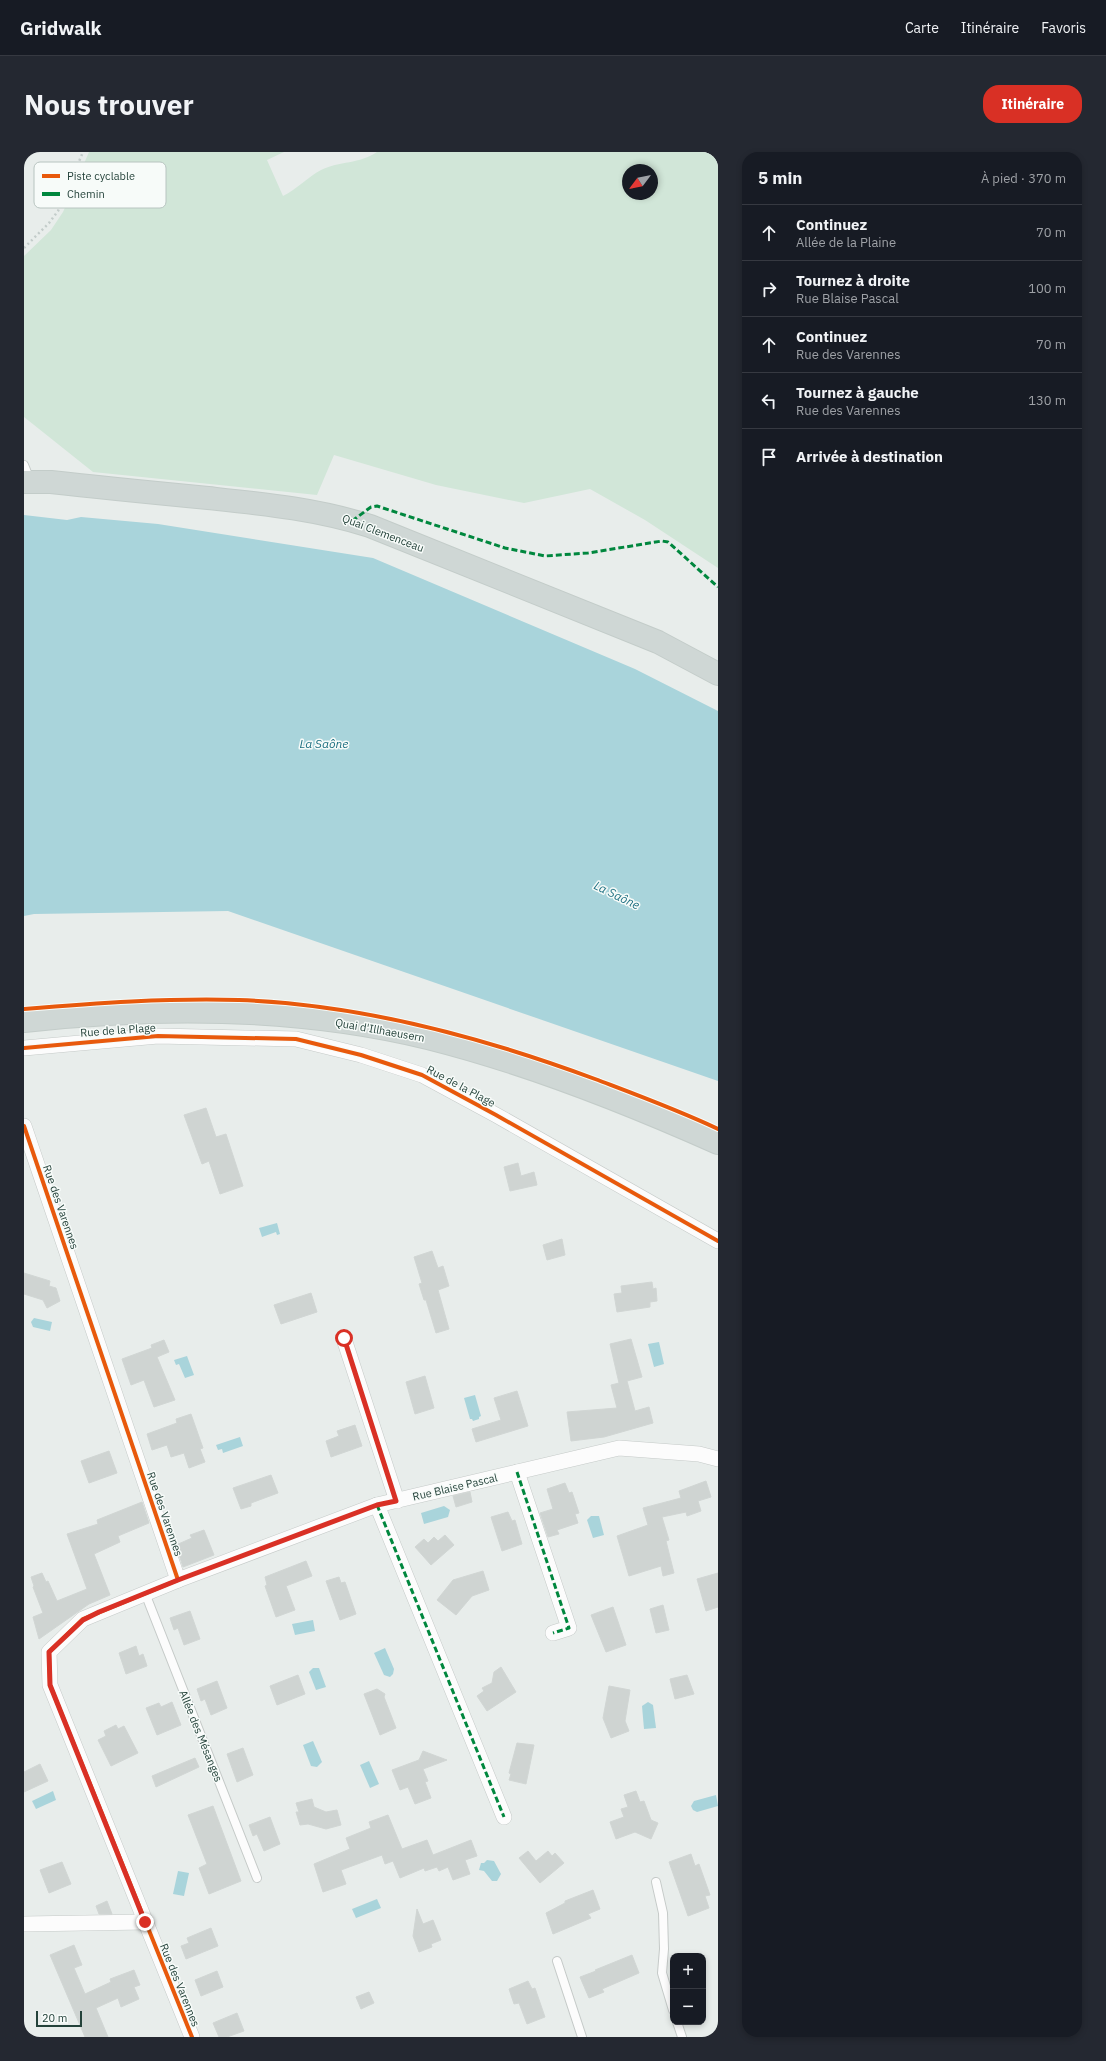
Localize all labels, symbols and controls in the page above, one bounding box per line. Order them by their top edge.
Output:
text: Gridwalk [20,16,102,40]
text: Carte [905,19,939,37]
text: Itinéraire [961,19,1019,37]
text: Favoris [1041,19,1086,37]
button: Itinéraire [983,85,1082,123]
text: Nous trouver [24,86,194,123]
legend [34,162,166,208]
north arrow [622,164,658,200]
text: 5 min [758,167,802,189]
text: Piste cyclable [67,169,135,183]
text: À pied · 370 m [981,170,1066,187]
text: Chemin [67,187,105,201]
text: Continuez [796,215,867,234]
icon: ahead [758,222,780,244]
text: 70 m [1036,224,1066,241]
text: Allée de la Plaine [796,234,896,251]
text: Tournez à droite [796,271,910,290]
icon: right [758,278,780,300]
text: 100 m [1028,280,1066,297]
text: Rue Blaise Pascal [796,290,899,307]
text: Continuez [796,327,867,346]
icon: ahead [758,334,780,356]
text: 70 m [1036,336,1066,353]
text: Rue des Varennes [796,346,901,363]
text: Tournez à gauche [796,383,919,402]
icon: left [758,390,780,412]
text: 130 m [1028,392,1066,409]
text: Rue des Varennes [796,402,901,419]
icon: arrive [758,446,780,468]
text: Arrivée à destination [796,447,943,466]
street label: Quai Clemenceau [340,511,426,555]
water label: La Saône [300,736,348,751]
water label: La Saône [592,878,642,912]
street label: Quai d'Illhaeusern [334,1015,426,1045]
street label: Rue de la Plage [80,1020,156,1040]
street label: Rue de la Plage [424,1062,498,1110]
street label: Rue des Varennes [40,1163,82,1251]
route start [335,1329,353,1347]
street label: Rue des Varennes [144,1470,186,1558]
street label: Rue Blaise Pascal [411,1470,499,1504]
street label: Allée des Mésanges [176,1688,226,1784]
route end [136,1913,154,1931]
street label: Rue des Varennes [157,1941,203,2029]
map controls [670,1953,706,2025]
button: + [670,1953,706,1989]
button: − [670,1989,706,2025]
scale bar [36,2009,82,2028]
text: 20 m [42,2011,67,2025]

